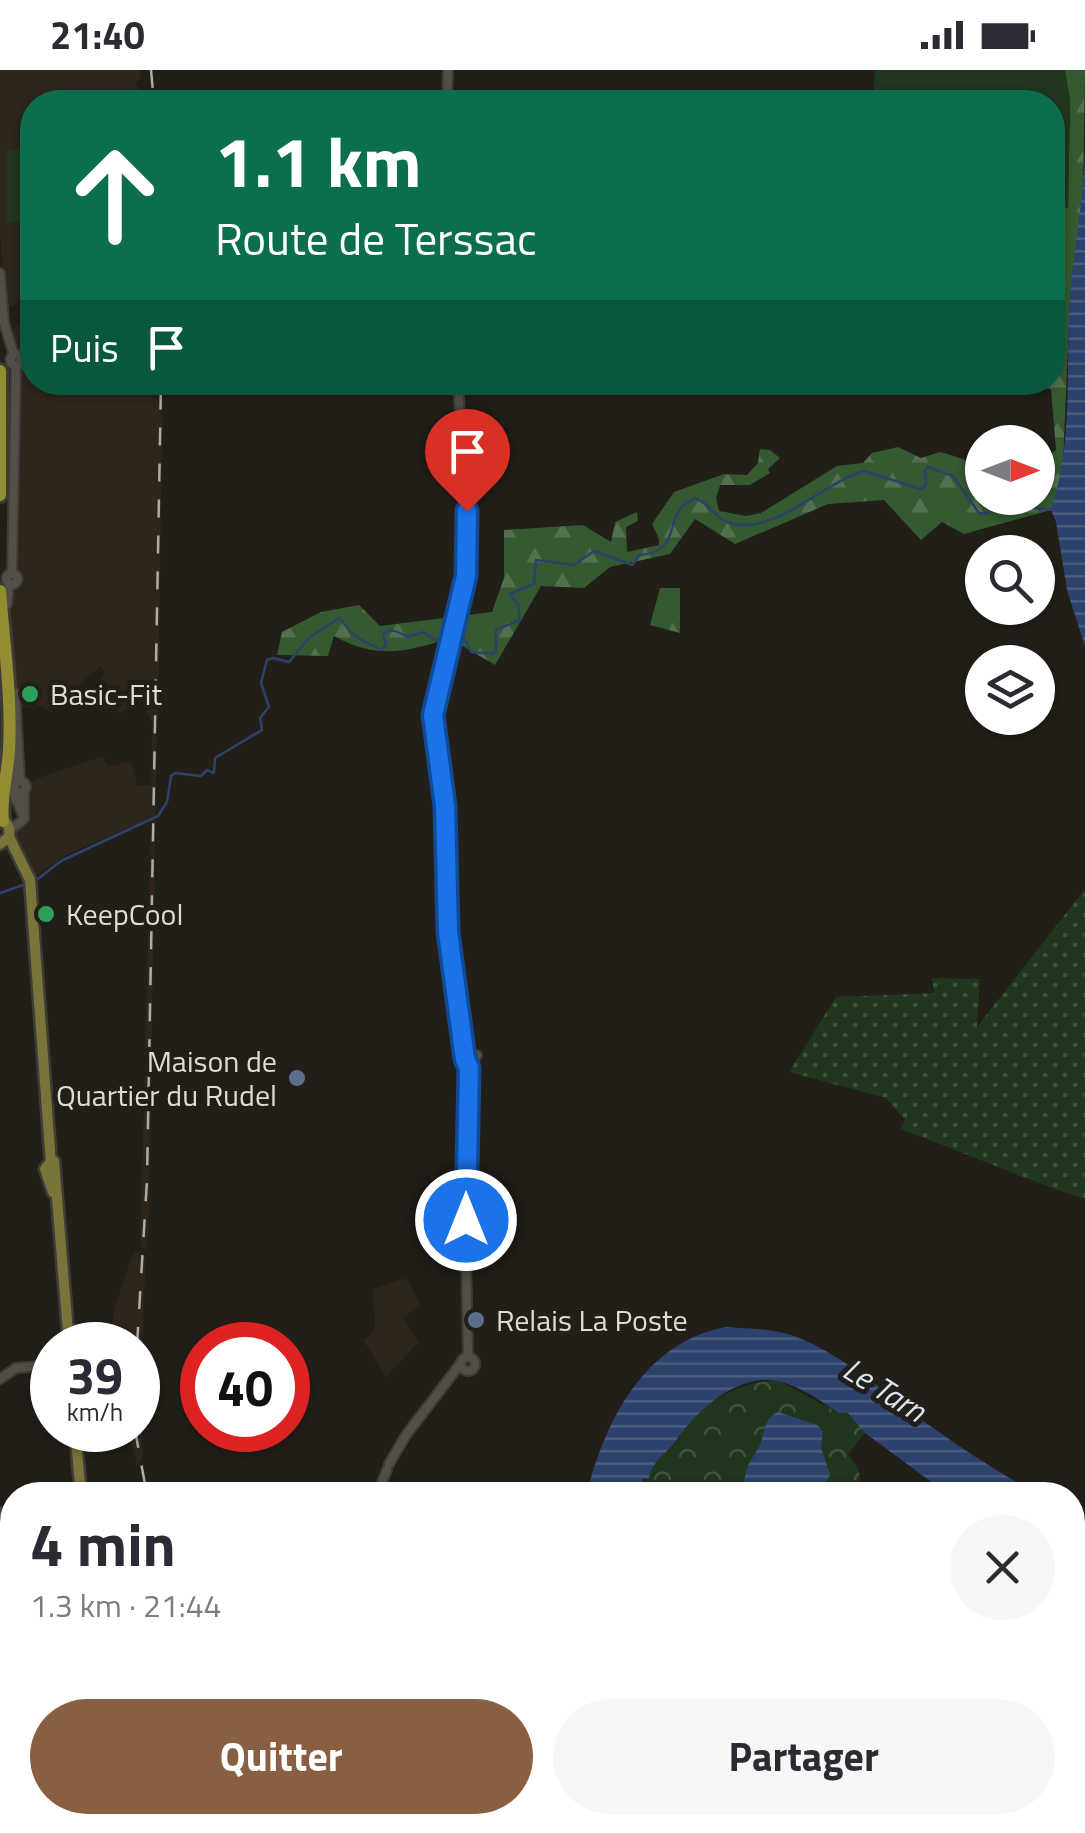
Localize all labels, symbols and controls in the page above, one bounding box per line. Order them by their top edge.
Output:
text: 21:40 [50,6,145,64]
text: 1.1 km [215,108,422,214]
icon: ahead [50,130,180,260]
text: Route de Terssac [215,204,537,272]
text: Puis [50,319,119,377]
icon: arrive [139,320,194,375]
pin [425,409,510,512]
icon: arrive [440,424,495,479]
north arrow [965,425,1055,515]
map controls [965,425,1055,735]
button: search [965,535,1055,625]
button: layers [965,645,1055,735]
place label: Basic-Fit [50,671,162,717]
marker: Basic-Fit [19,683,41,705]
place label: KeepCool [66,891,183,937]
marker: KeepCool [35,903,57,925]
place label: Maison de Quartier du Rudel [56,1038,277,1118]
marker: Maison de Quartier du Rudel [286,1067,308,1089]
position arrow [414,1168,518,1272]
place label: Relais La Poste [496,1297,688,1343]
marker: Relais La Poste [465,1309,487,1331]
speed limit sign: 40 [180,1322,310,1452]
text: 39 [67,1337,123,1413]
water label: Le Tarn [834,1345,937,1434]
text: km/h [67,1393,123,1431]
text: 4 min [30,1498,176,1589]
button: close [950,1515,1055,1620]
text: 1.3 km · 21:44 [30,1581,222,1629]
button: Quitter [30,1699,533,1814]
button: Partager [553,1699,1055,1814]

